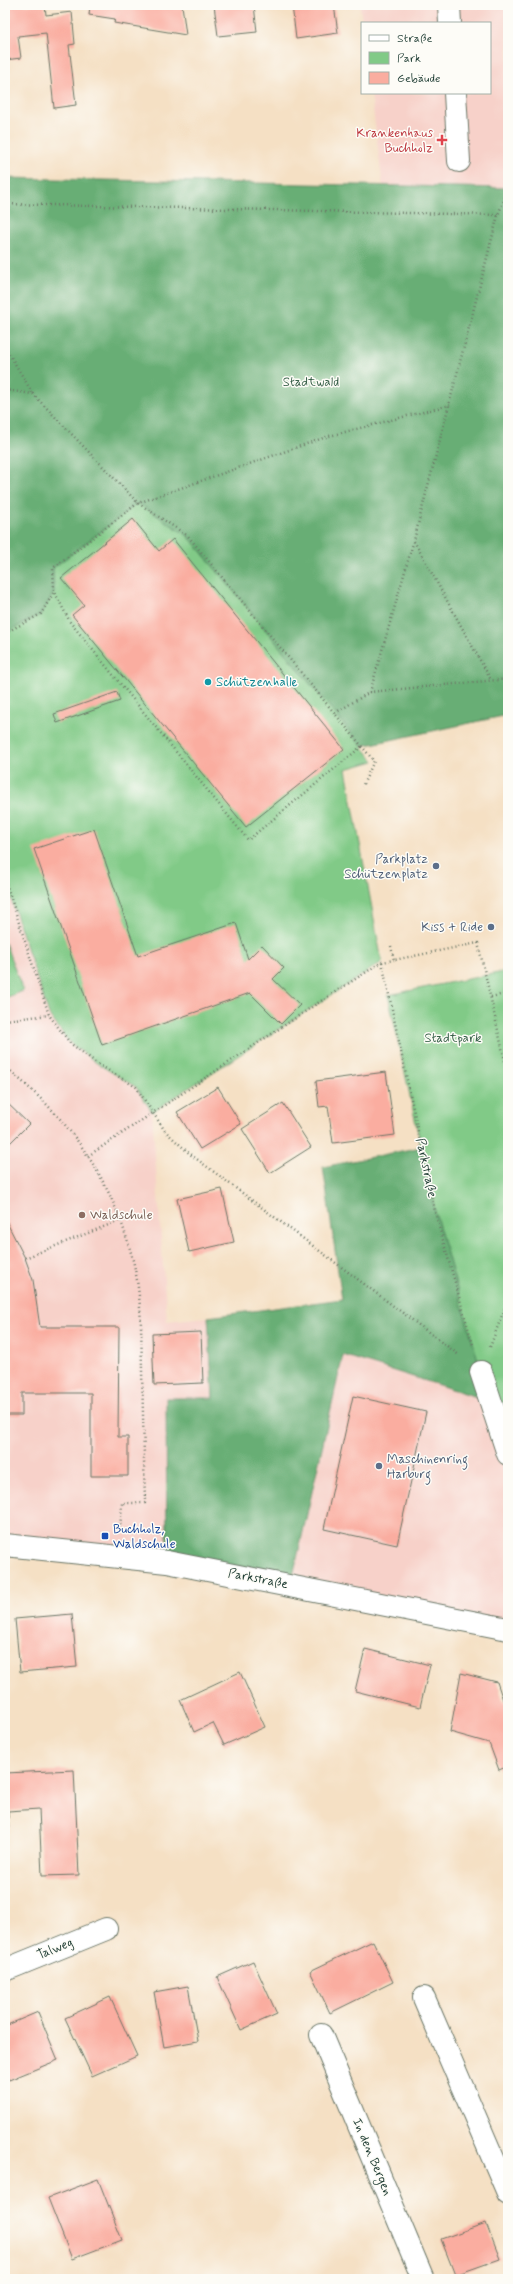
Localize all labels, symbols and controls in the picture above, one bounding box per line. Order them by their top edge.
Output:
legend [361,22,491,94]
text: Straße [397,31,432,47]
text: Park [397,51,421,67]
text: Gebäude [397,71,440,87]
place label: Krankenhaus Buchholz [356,125,433,157]
marker: Krankenhaus Buchholz [436,134,448,146]
park label: Stadtwald [283,374,339,391]
place label: Schützenhalle [216,674,298,691]
marker: Schützenhalle [203,677,213,687]
place label: Parkplatz Schützenplatz [344,851,429,883]
marker: Parkplatz Schützenplatz [431,861,441,871]
place label: Kiss + Ride [421,919,483,936]
marker: Kiss + Ride [486,922,496,932]
park label: Stadtpark [424,1030,482,1047]
street label: Parkstraße [411,1137,441,1199]
place label: Waldschule [90,1207,153,1224]
marker: Waldschule [77,1210,87,1220]
place label: Maschinenring Harburg [387,1451,468,1485]
marker: Maschinenring Harburg [374,1461,384,1471]
place label: Buchholz, Waldschule [113,1521,176,1553]
marker: Buchholz, Waldschule [100,1531,110,1541]
street label: Parkstraße [227,1565,289,1593]
street label: Talweg [35,1934,75,1964]
street label: In den Bergen [347,2116,396,2199]

